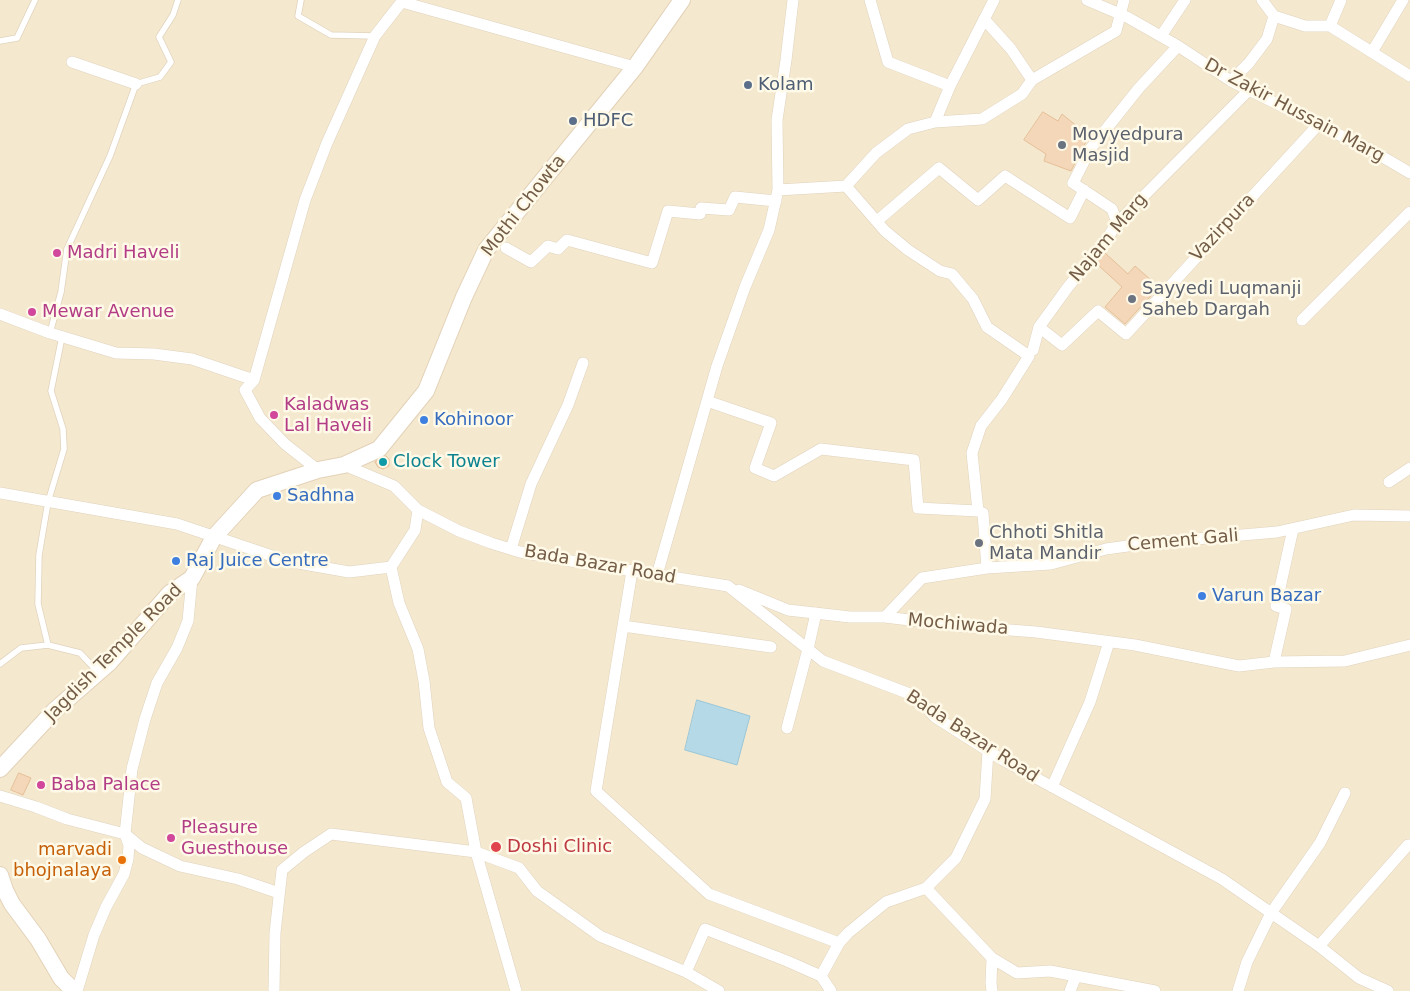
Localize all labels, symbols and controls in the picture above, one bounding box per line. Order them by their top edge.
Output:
street label: Dr Zakir Hussain Marg [1200,54,1388,168]
place label: Kolam [758,74,813,96]
marker: Kolam [742,79,754,91]
place label: HDFC [583,110,633,132]
marker: HDFC [567,115,579,127]
place label: Moyyedpura Masjid [1072,124,1184,166]
marker: Moyyedpura Masjid [1056,139,1068,151]
street label: Mothi Chowta [477,151,571,261]
street label: Najam Marg [1066,189,1152,287]
street label: Vazirpura [1186,190,1260,266]
place label: Madri Haveli [67,242,179,264]
marker: Madri Haveli [51,247,63,259]
place label: Sayyedi Luqmanji Saheb Dargah [1142,278,1302,320]
marker: Sayyedi Luqmanji Saheb Dargah [1126,293,1138,305]
place label: Mewar Avenue [42,301,174,323]
marker: Mewar Avenue [26,306,38,318]
place label: Kaladwas Lal Haveli [284,394,372,436]
marker: Kaladwas Lal Haveli [268,409,280,421]
place label: Kohinoor [434,409,513,431]
marker: Kohinoor [418,414,430,426]
place label: Clock Tower [393,451,500,473]
marker: Clock Tower [377,456,389,468]
place label: Sadhna [287,485,355,507]
marker: Sadhna [271,490,283,502]
place label: Chhoti Shitla Mata Mandir [989,522,1104,564]
street label: Cement Gali [1127,525,1239,557]
marker: Chhoti Shitla Mata Mandir [973,537,985,549]
street label: Bada Bazar Road [522,541,678,589]
place label: Raj Juice Centre [186,550,328,572]
marker: Raj Juice Centre [170,555,182,567]
street label: Jagdish Temple Road [41,580,187,726]
place label: Varun Bazar [1212,585,1321,607]
marker: Varun Bazar [1196,590,1208,602]
street label: Mochiwada [907,610,1009,640]
street label: Bada Bazar Road [902,686,1042,788]
place label: Baba Palace [51,774,161,796]
marker: Baba Palace [35,779,47,791]
place label: Pleasure Guesthouse [181,817,288,860]
marker: Pleasure Guesthouse [165,832,177,844]
place label: Doshi Clinic [507,836,612,858]
place label: marvadi bhojnalaya [13,839,112,882]
marker: Doshi Clinic [489,840,503,854]
marker: marvadi bhojnalaya [116,854,128,866]

